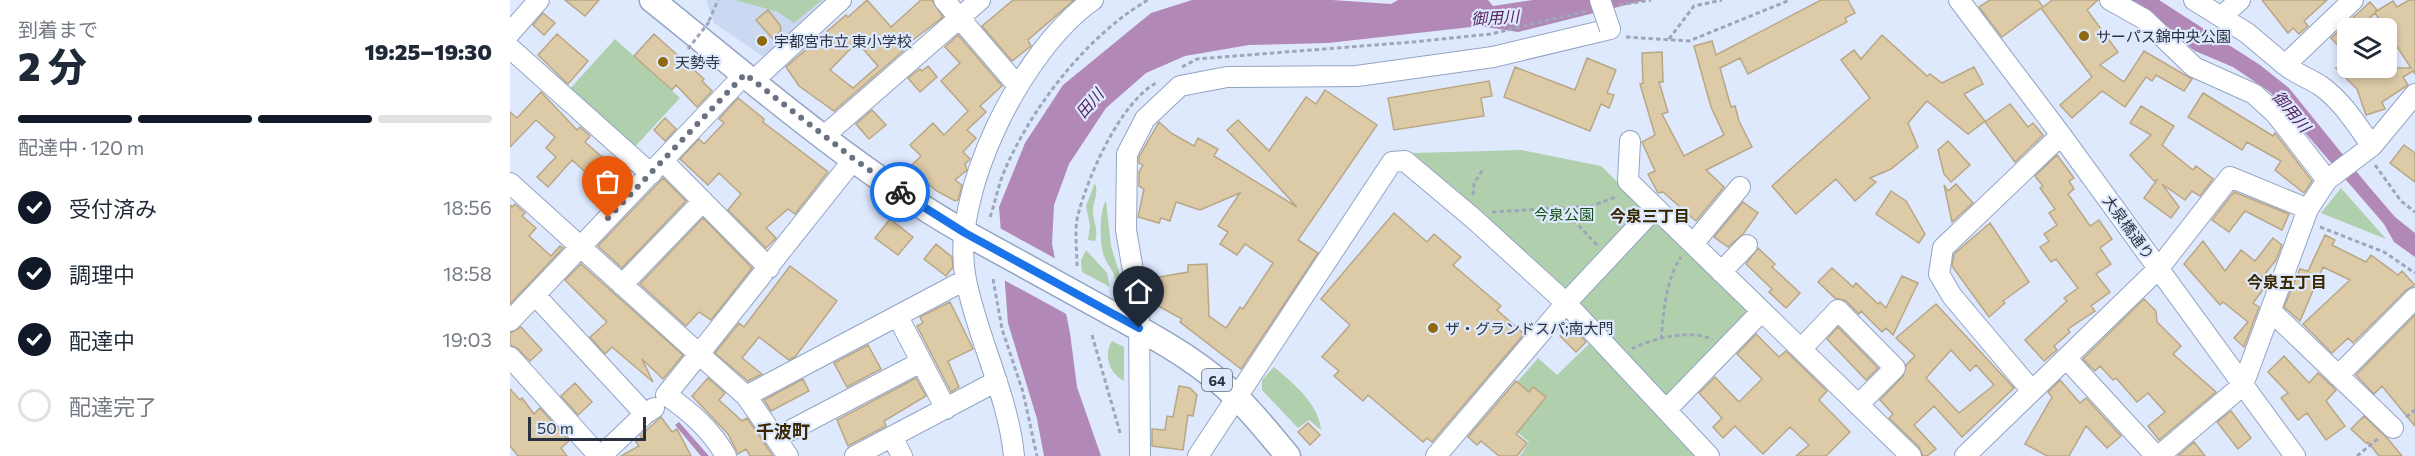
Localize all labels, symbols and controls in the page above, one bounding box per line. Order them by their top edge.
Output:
water label: 御用川 [1471,6,1521,28]
text: 到着まで [18,17,98,41]
map controls [2337,18,2397,78]
button: layers [2337,18,2397,78]
place label: サーパス錦中央公園 [2096,27,2231,45]
marker: サーパス錦中央公園 [2077,29,2091,43]
place label: 宇都宮市立 東小学校 [774,32,912,50]
marker: 宇都宮市立 東小学校 [755,34,769,48]
text: 19:25–19:30 [365,38,492,65]
text: 2 分 [18,41,87,89]
place label: 天勢寺 [675,53,720,71]
marker: 天勢寺 [656,55,670,69]
water label: 田川 [1071,83,1108,121]
water label: 御用川 [2269,87,2316,137]
text: 配達中 · 120 m [18,135,144,159]
pin [582,156,633,218]
courier [870,162,930,222]
icon: bag [591,165,624,198]
icon: bike [884,176,917,209]
icon: check [18,191,51,224]
street label: 大泉橋通り [2100,191,2158,263]
text: 受付済み [69,195,157,222]
text: 18:56 [443,195,492,219]
park label: 今泉公園 [1534,205,1594,223]
district label: 今泉三丁目 [1610,206,1690,225]
icon: check [18,257,51,290]
text: 調理中 [69,261,135,288]
text: 18:58 [443,261,492,285]
pin [1113,266,1164,328]
district label: 今泉五丁目 [2247,272,2327,291]
icon: home [1122,275,1155,308]
place label: ザ・グランドスパ;南大門 [1445,319,1614,337]
marker: ザ・グランドスパ;南大門 [1426,321,1440,335]
icon: check [18,323,51,356]
text: 配達中 [69,327,135,354]
text: 19:03 [442,327,492,351]
road number: 64 [1202,369,1232,391]
text: 配達完了 [69,393,157,420]
scale bar [528,414,646,442]
text: 50 m [537,418,574,437]
district label: 千波町 [756,420,810,442]

